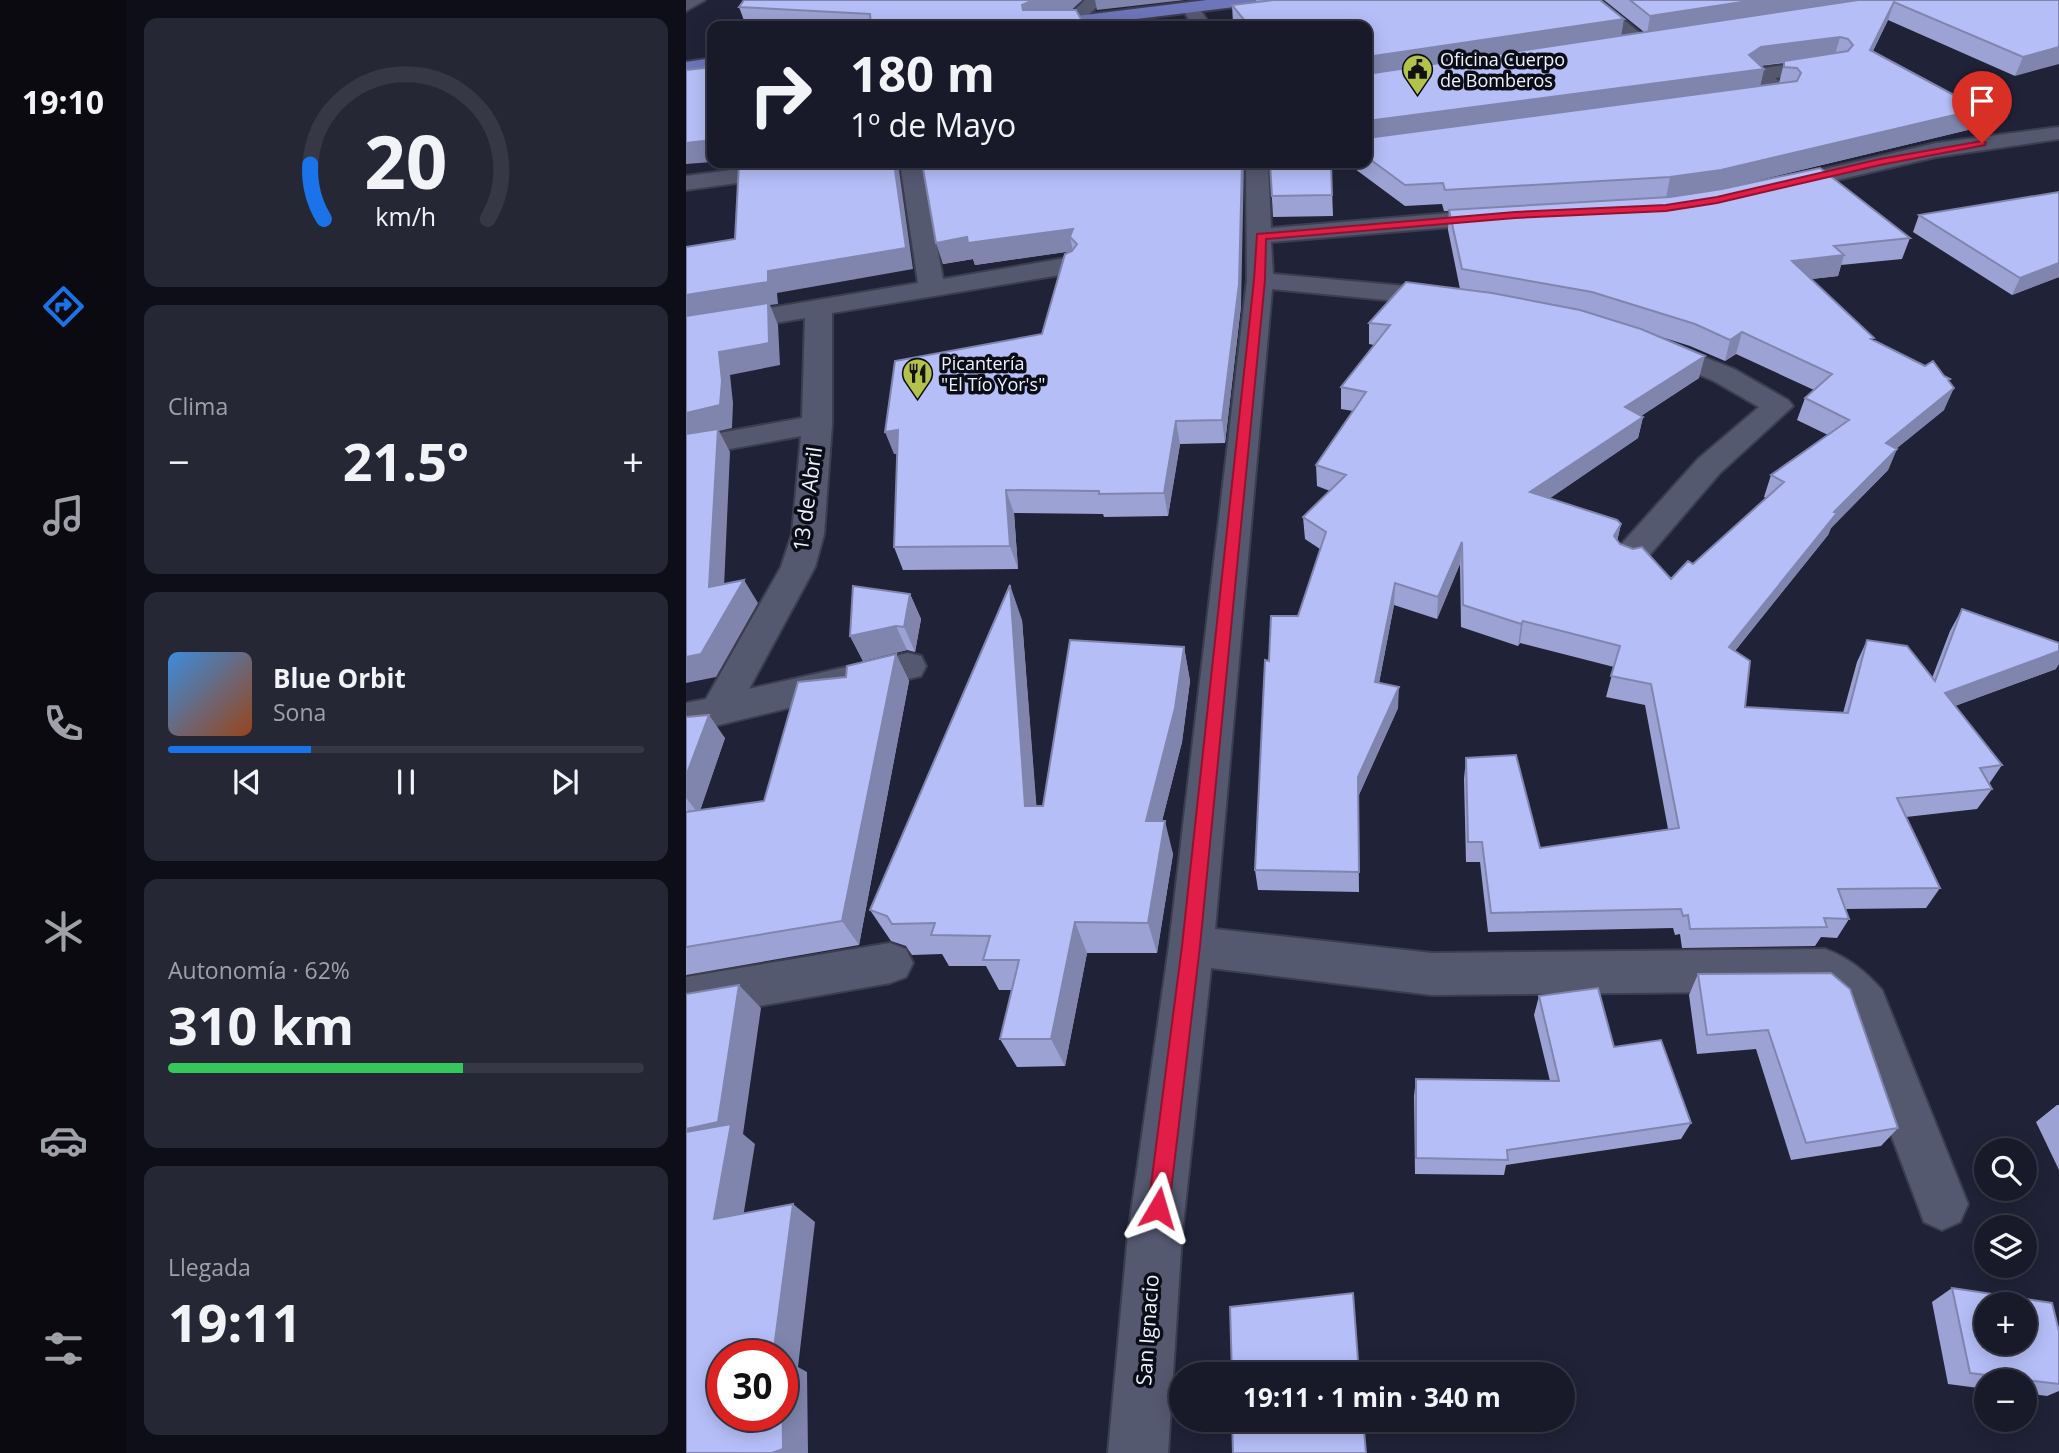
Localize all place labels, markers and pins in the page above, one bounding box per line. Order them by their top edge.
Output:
place label: Oficina Cuerpo de Bomberos [1440,47,1565,92]
public building icon: Oficina Cuerpo de Bomberos [1400,53,1434,97]
pin [1952,71,2012,143]
place label: Picantería "El Tío Yor's" [941,351,1045,396]
restaurant icon: Picantería "El Tío Yor's" [901,357,935,401]

